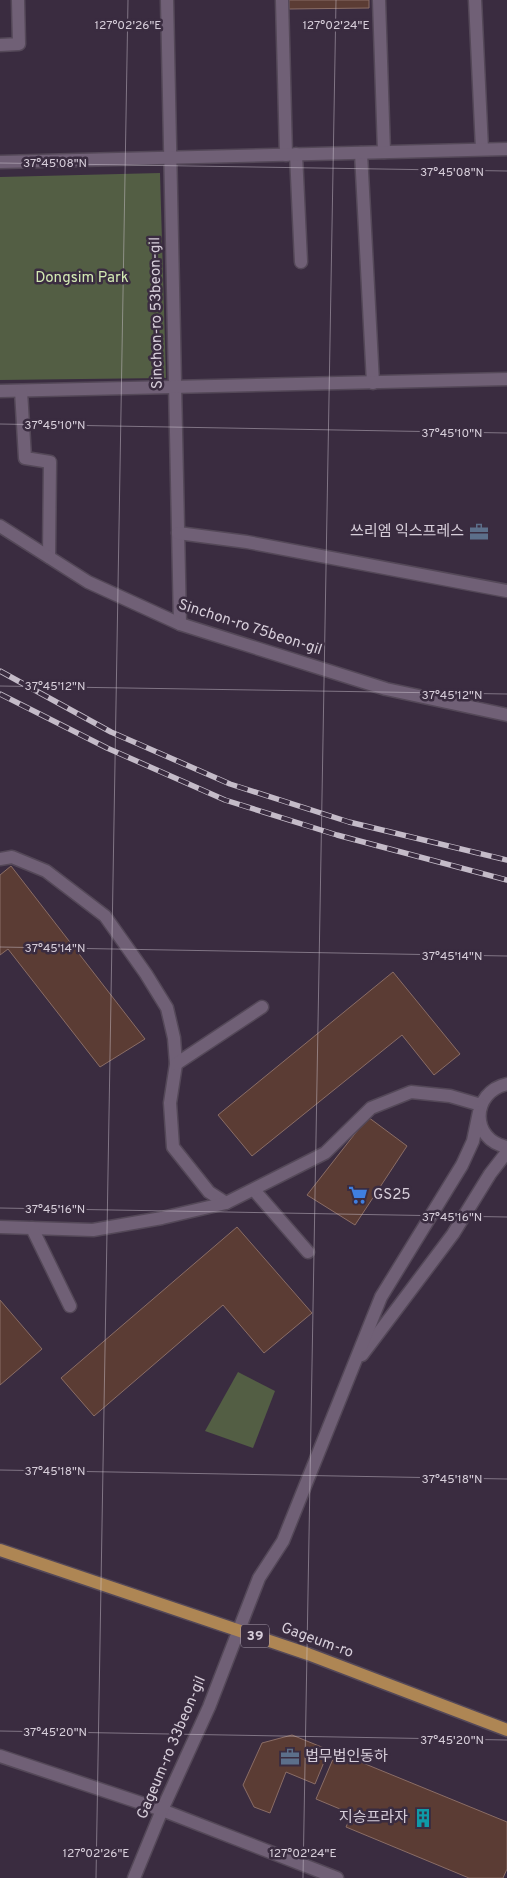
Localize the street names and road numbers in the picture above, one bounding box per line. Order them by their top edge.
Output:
street label: Sinchon-ro 53beon-gil [146,237,168,389]
street label: Sinchon-ro 75beon-gil [176,596,324,660]
street label: Gageum-ro [278,1619,356,1663]
road number: 39 [241,1624,269,1648]
street label: Gageum-ro 33beon-gil [133,1674,211,1822]

